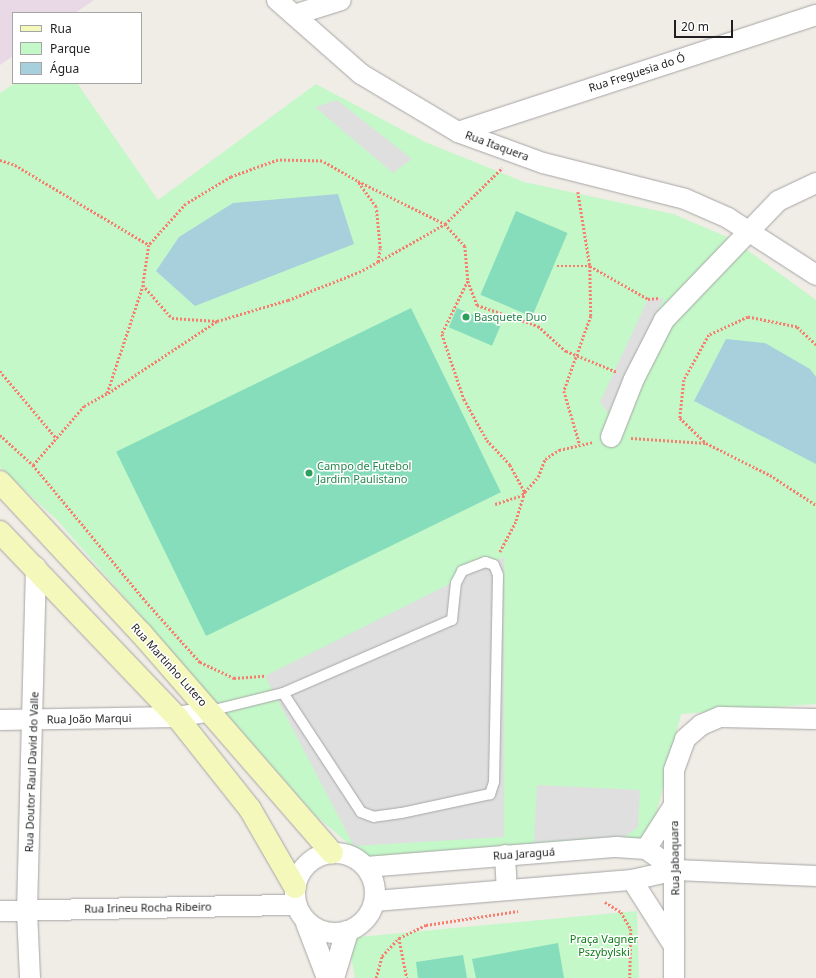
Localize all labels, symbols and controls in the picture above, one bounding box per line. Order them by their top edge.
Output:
legend [12,12,142,84]
scale bar [676,12,735,38]
text: 20 m [681,18,709,35]
text: Rua [50,20,72,37]
text: Parque [50,40,90,57]
street label: Rua Freguesia do Ó [587,51,687,95]
text: Água [50,60,79,77]
street label: Rua Itaquera [463,128,531,164]
place label: Basquete Duo [474,310,547,324]
marker: Basquete Duo [461,312,471,322]
place label: Campo de Futebol Jardim Paulistano [317,460,411,486]
marker: Campo de Futebol Jardim Paulistano [304,468,314,478]
street label: Rua Martinho Lutero [128,621,210,709]
street label: Rua Doutor Raul David do Valle [23,691,41,853]
street label: Rua João Marqui [46,712,132,726]
street label: Rua Jabaquara [668,820,682,896]
street label: Rua Jaraguá [493,845,555,863]
street label: Rua Irineu Rocha Ribeiro [84,900,212,916]
park label: Praça Vagner Pszybylski [570,933,638,959]

